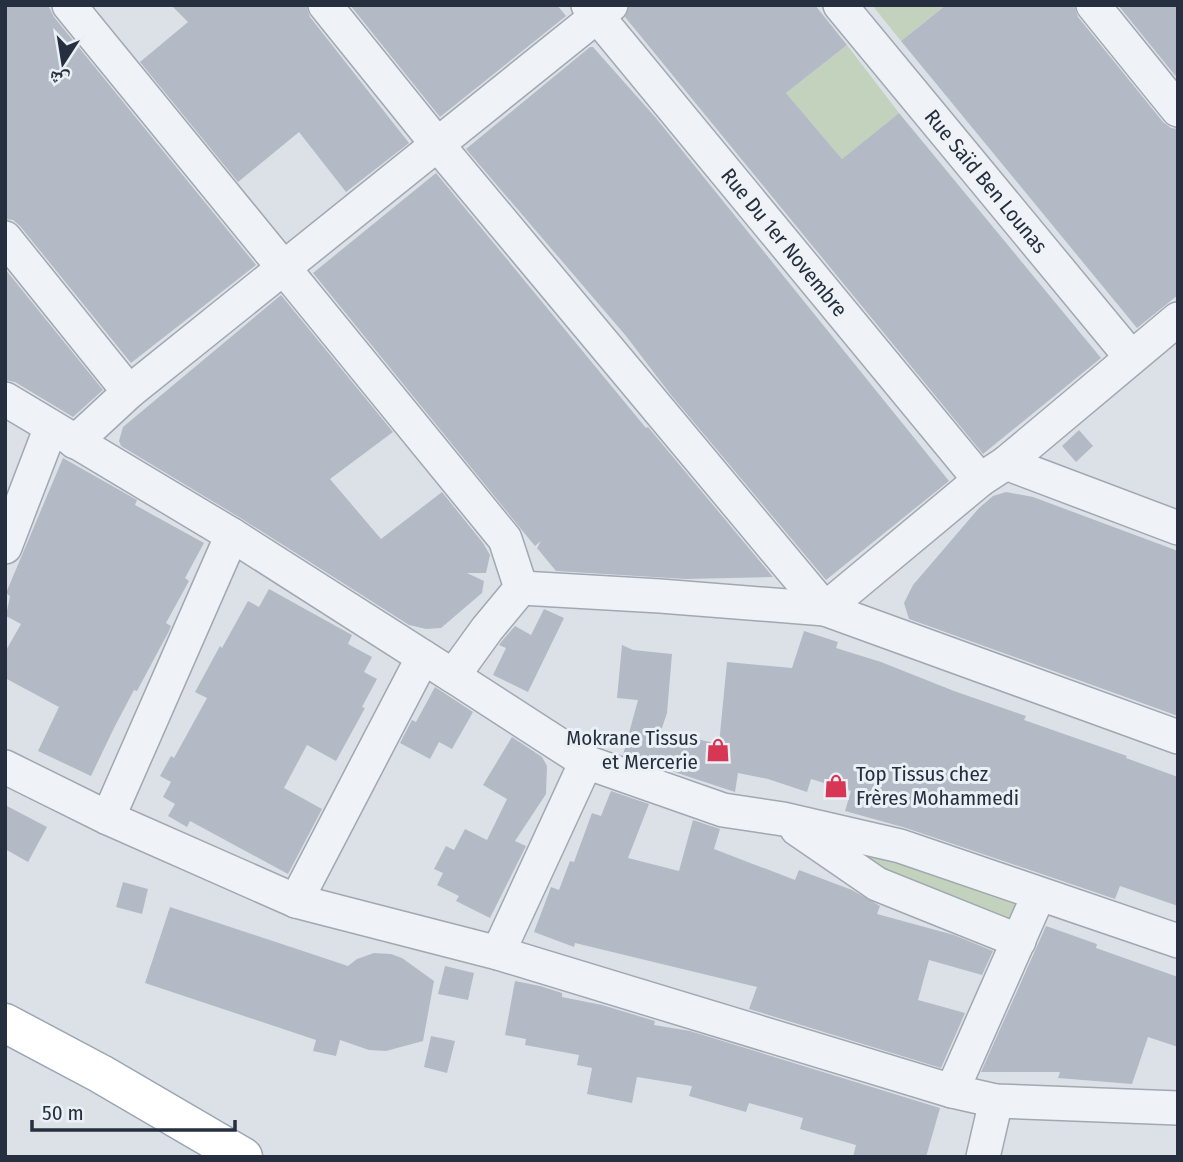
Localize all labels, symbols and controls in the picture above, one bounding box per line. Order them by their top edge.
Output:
north arrow [28,28,98,98]
text: ش [47,66,72,92]
street label: Rue Saïd Ben Lounas [919,104,1053,259]
street label: Rue Du 1er Novembre [715,163,853,322]
place label: Mokrane Tissus et Mercerie [566,725,698,775]
shop icon: Mokrane Tissus et Mercerie [704,736,732,764]
place label: Top Tissus chez Frères Mohammedi [856,761,1019,811]
shop icon: Top Tissus chez Frères Mohammedi [822,772,850,800]
scale bar [32,1088,234,1132]
text: 50 m [42,1100,84,1126]

